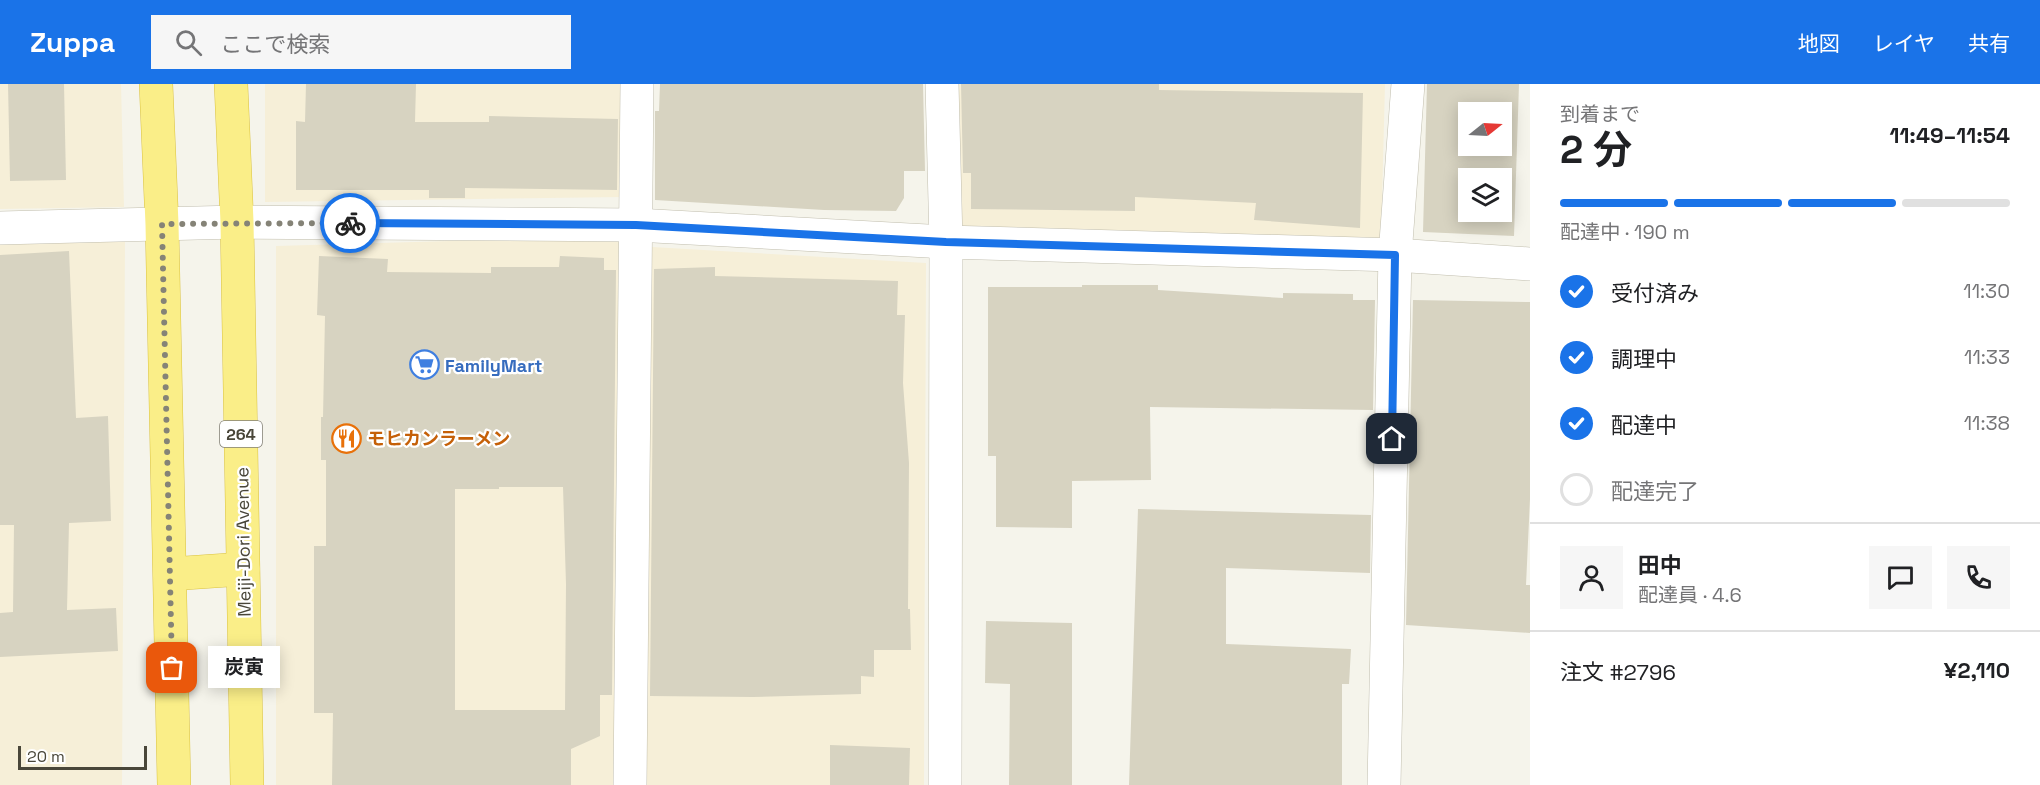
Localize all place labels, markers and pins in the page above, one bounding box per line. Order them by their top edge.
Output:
supermarket icon: FamilyMart [408,349,440,381]
place label: FamilyMart [445,354,543,377]
pin [1366,413,1417,464]
restaurant icon: モヒカンラーメン [330,422,362,454]
place label: モヒカンラーメン [367,427,510,450]
pin [146,642,197,693]
callout: 炭寅 [208,647,280,689]

